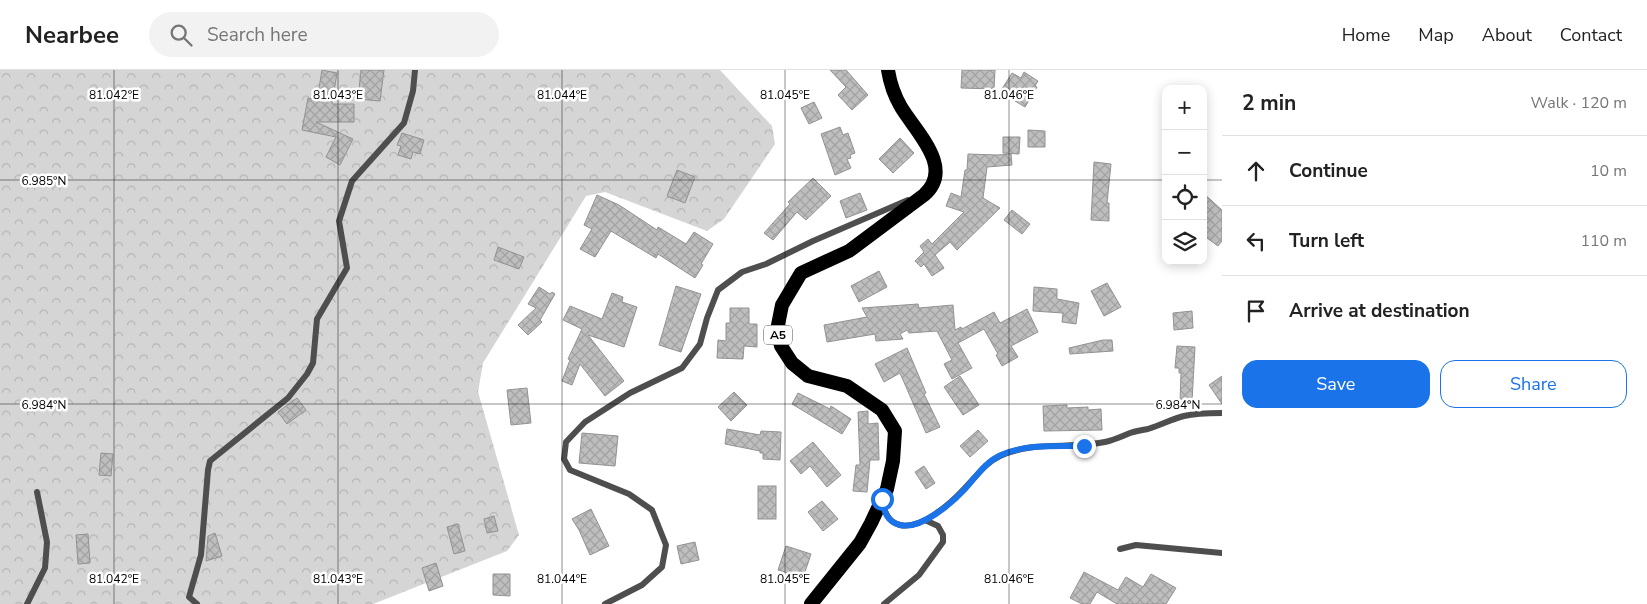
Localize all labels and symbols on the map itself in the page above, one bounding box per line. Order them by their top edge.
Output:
text: 81.042°E [89,87,139,103]
text: 81.043°E [313,87,363,103]
text: 81.044°E [537,87,587,103]
text: 81.045°E [760,87,810,103]
text: 81.046°E [984,87,1034,103]
text: 6.985°N [22,173,66,189]
road number: A5 [764,326,792,344]
text: 6.984°N [22,397,66,413]
text: 6.984°N [1156,397,1200,413]
route end [1073,435,1096,458]
route start [871,488,894,511]
text: 81.042°E [89,571,139,587]
text: 81.043°E [313,571,363,587]
text: 81.044°E [537,571,587,587]
text: 81.045°E [760,571,810,587]
text: 81.046°E [984,571,1034,587]

